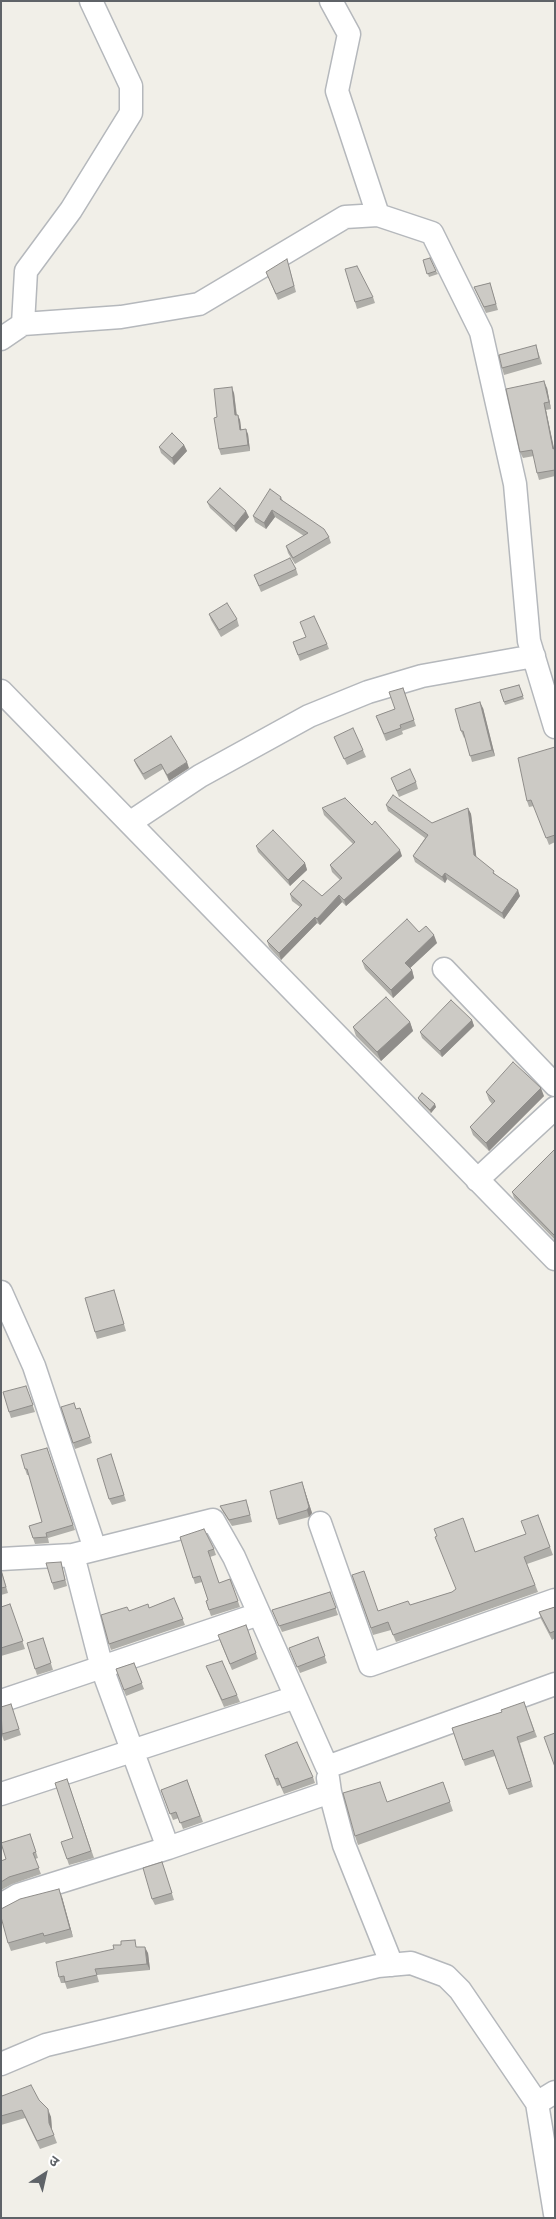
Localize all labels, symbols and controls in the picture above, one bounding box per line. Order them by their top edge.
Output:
north arrow [20,2149,70,2199]
text: उ [46,2152,62,2171]

